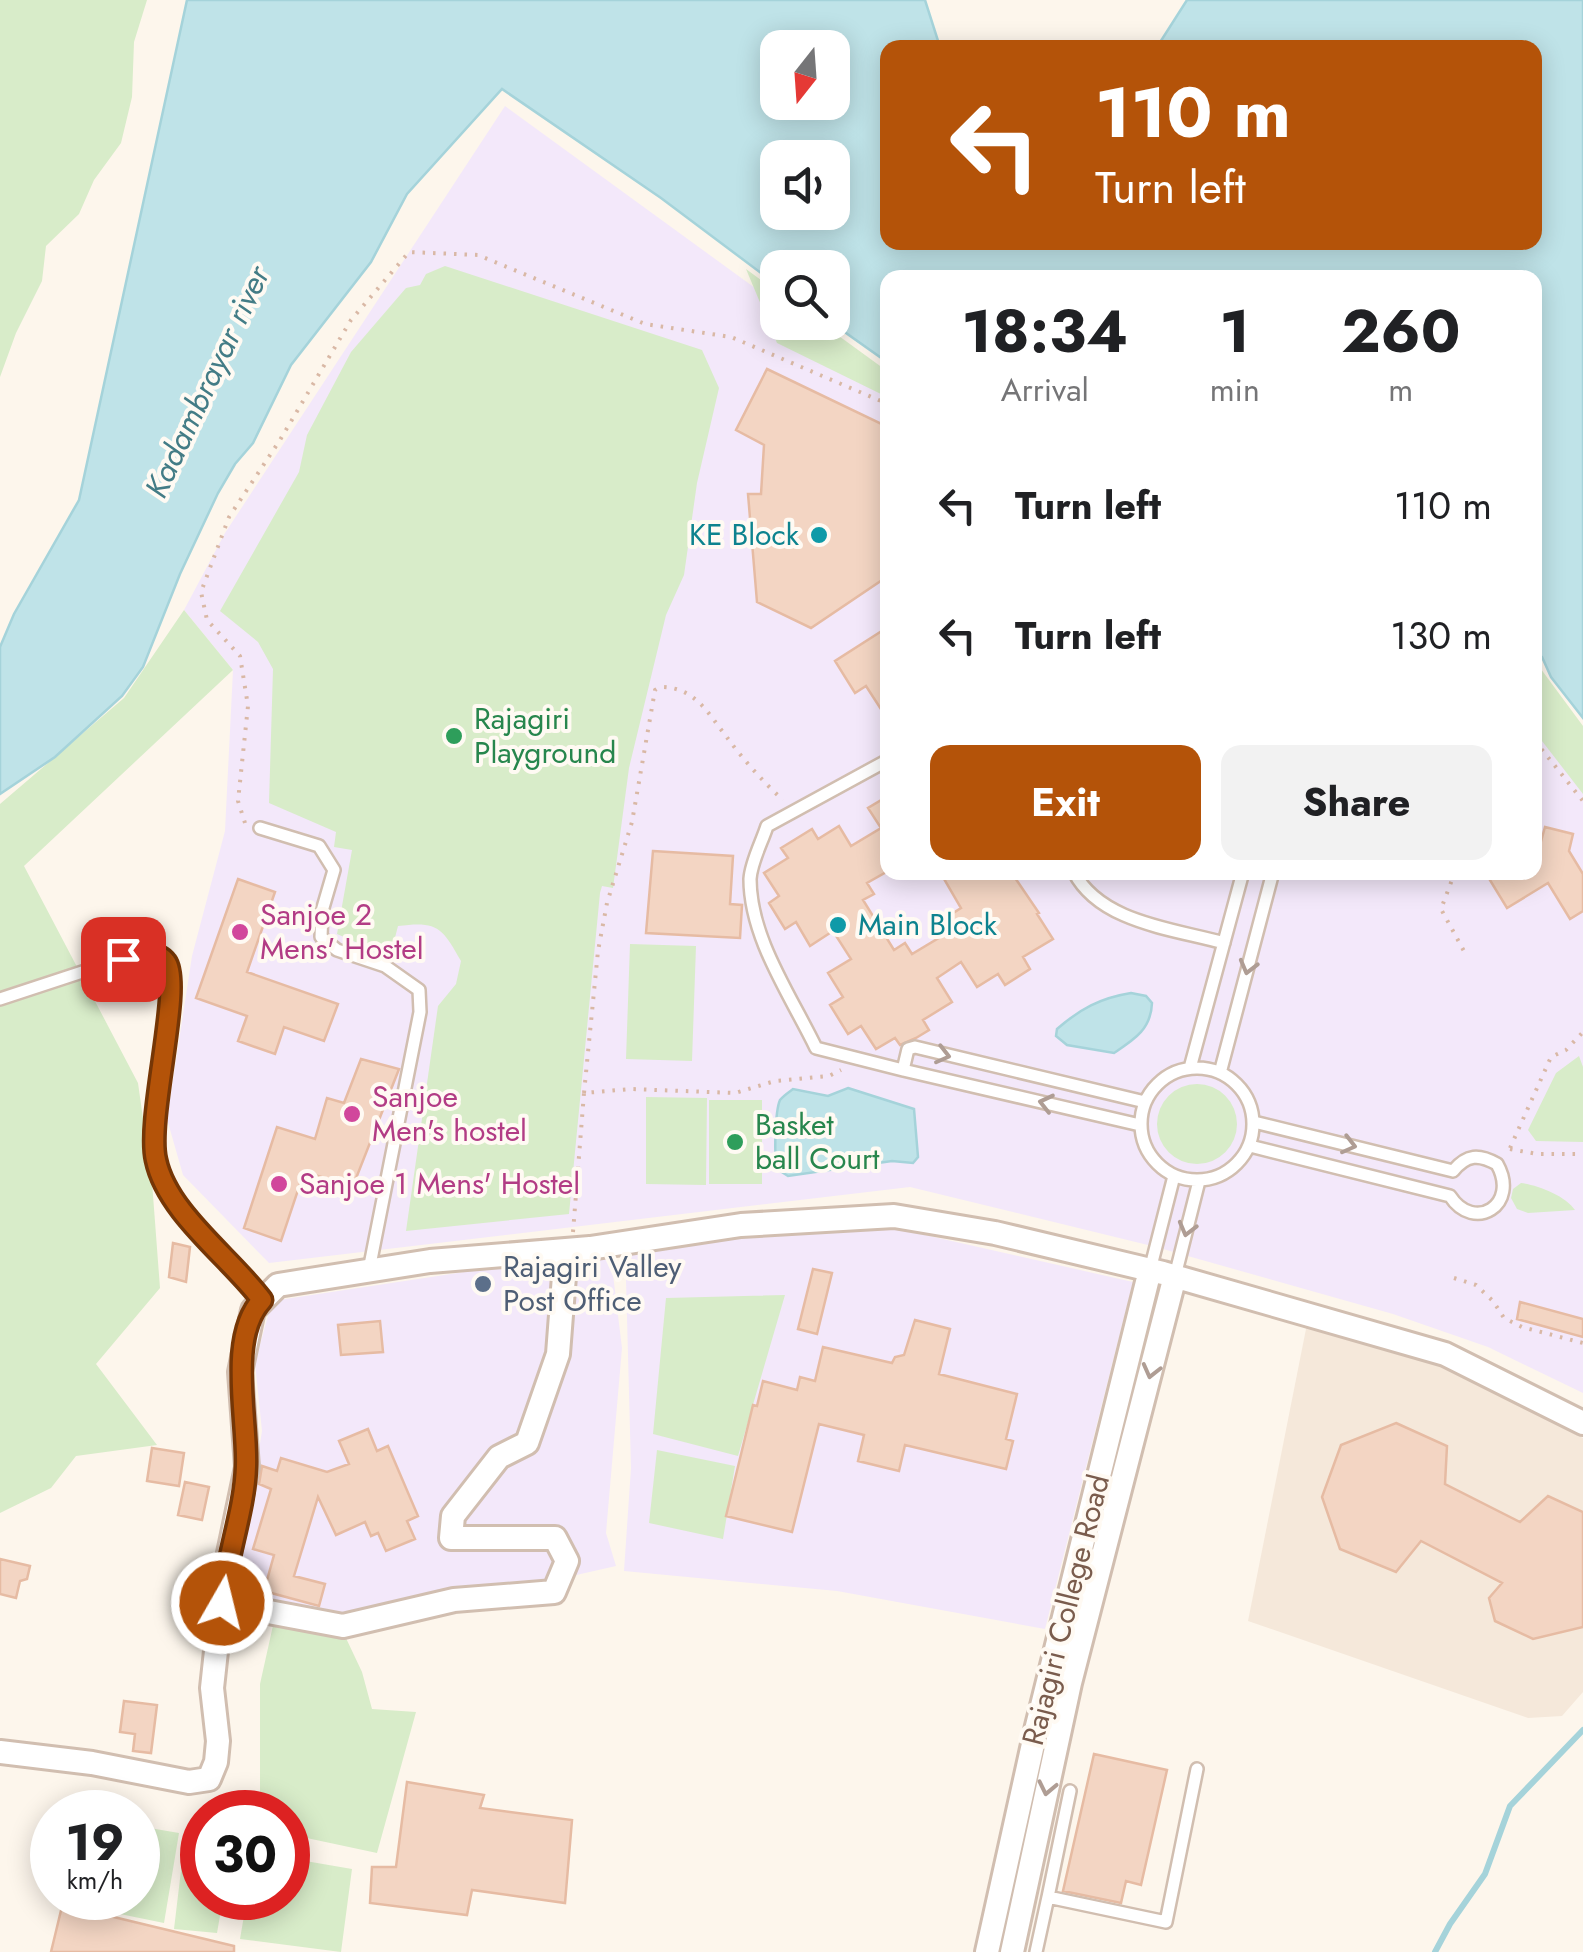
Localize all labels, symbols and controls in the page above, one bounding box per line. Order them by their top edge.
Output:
north arrow [760,30,850,120]
map controls [760,30,850,340]
text: 110 m [1095,62,1291,163]
icon: left [930,80,1060,210]
button: sound [760,140,850,230]
text: Turn left [1095,155,1246,220]
button: search [760,250,850,340]
water label: Kadambrayar river [133,256,282,505]
text: 18:34 [962,288,1128,375]
text: 1 [1219,288,1250,375]
text: 260 [1341,288,1460,375]
text: Arrival [1001,367,1089,413]
text: min [1210,367,1260,413]
text: m [1388,367,1413,413]
icon: left [930,478,985,533]
text: Turn left [1015,478,1161,533]
text: 110 m [1394,478,1492,533]
place label: KE Block [689,513,800,556]
marker: KE Block [808,524,830,546]
icon: left [930,608,985,663]
text: Turn left [1015,608,1161,663]
text: 130 m [1390,608,1492,663]
place label: Rajagiri Playground [474,697,616,774]
marker: Rajagiri Playground [443,725,465,747]
button: Exit [930,745,1201,860]
button: Share [1221,745,1492,860]
place label: Sanjoe 2 Mens' Hostel [260,893,424,970]
place label: Main Block [858,903,998,946]
marker: Main Block [827,914,849,936]
pin [81,917,166,1002]
marker: Sanjoe 2 Mens' Hostel [229,921,251,943]
icon: arrive [96,932,151,987]
one-way arrow [1239,958,1260,975]
one-way arrow [934,1043,951,1064]
place label: Sanjoe Men's hostel [372,1075,527,1152]
one-way arrow [1037,1094,1054,1115]
marker: Sanjoe Men's hostel [341,1103,363,1125]
place label: Basket ball Court [755,1103,880,1180]
marker: Basket ball Court [724,1131,746,1153]
one-way arrow [1340,1133,1357,1154]
place label: Sanjoe 1 Mens' Hostel [299,1162,580,1205]
marker: Sanjoe 1 Mens' Hostel [268,1173,290,1195]
one-way arrow [1178,1220,1199,1237]
place label: Rajagiri Valley Post Office [503,1245,682,1322]
marker: Rajagiri Valley Post Office [472,1273,494,1295]
one-way arrow [1141,1362,1162,1379]
street label: Rajagiri College Road [1011,1470,1120,1750]
position arrow [170,1551,274,1655]
one-way arrow [1038,1779,1059,1796]
speed limit sign: 30 [180,1790,310,1920]
text: 19 [66,1806,124,1879]
text: km/h [67,1862,123,1898]

